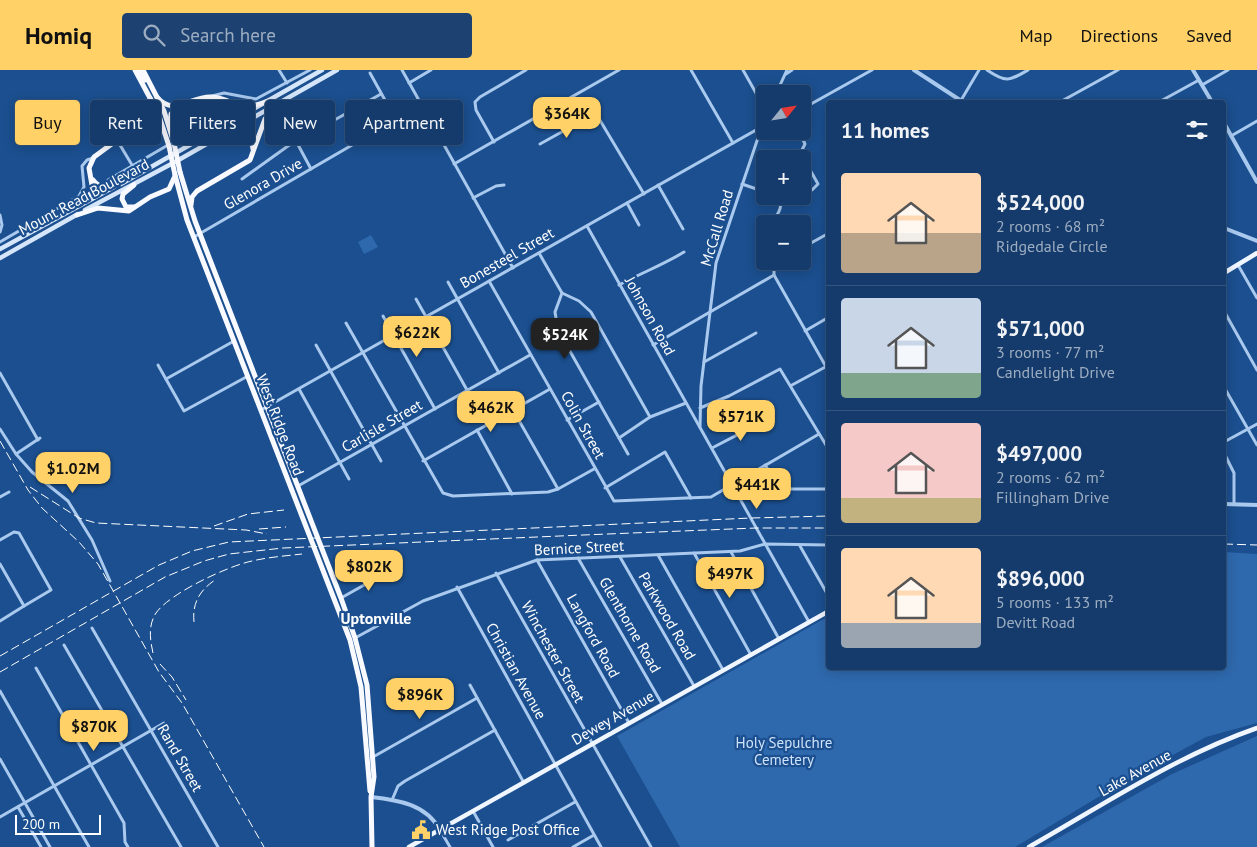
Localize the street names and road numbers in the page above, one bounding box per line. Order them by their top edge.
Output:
street label: Glenora Drive [220,153,305,214]
street label: Mount Read Boulevard [15,154,152,239]
street label: McCall Road [696,187,737,268]
street label: Bonesteel Street [456,223,557,292]
street label: Johnson Road [621,272,680,358]
street label: West Ridge Road [252,371,309,478]
street label: Colin Street [557,387,610,462]
street label: Carlisle Street [338,395,425,456]
street label: Bernice Street [534,536,624,559]
street label: Parkwood Road [635,568,700,663]
street label: Glenthorne Road [595,573,666,676]
street label: Langford Road [563,591,624,681]
street label: Winchester Street [518,598,589,706]
street label: Christian Avenue [482,619,551,722]
street label: Dewey Avenue [568,686,657,749]
street label: Rand Street [154,721,207,795]
street label: Lake Avenue [1095,745,1174,800]

